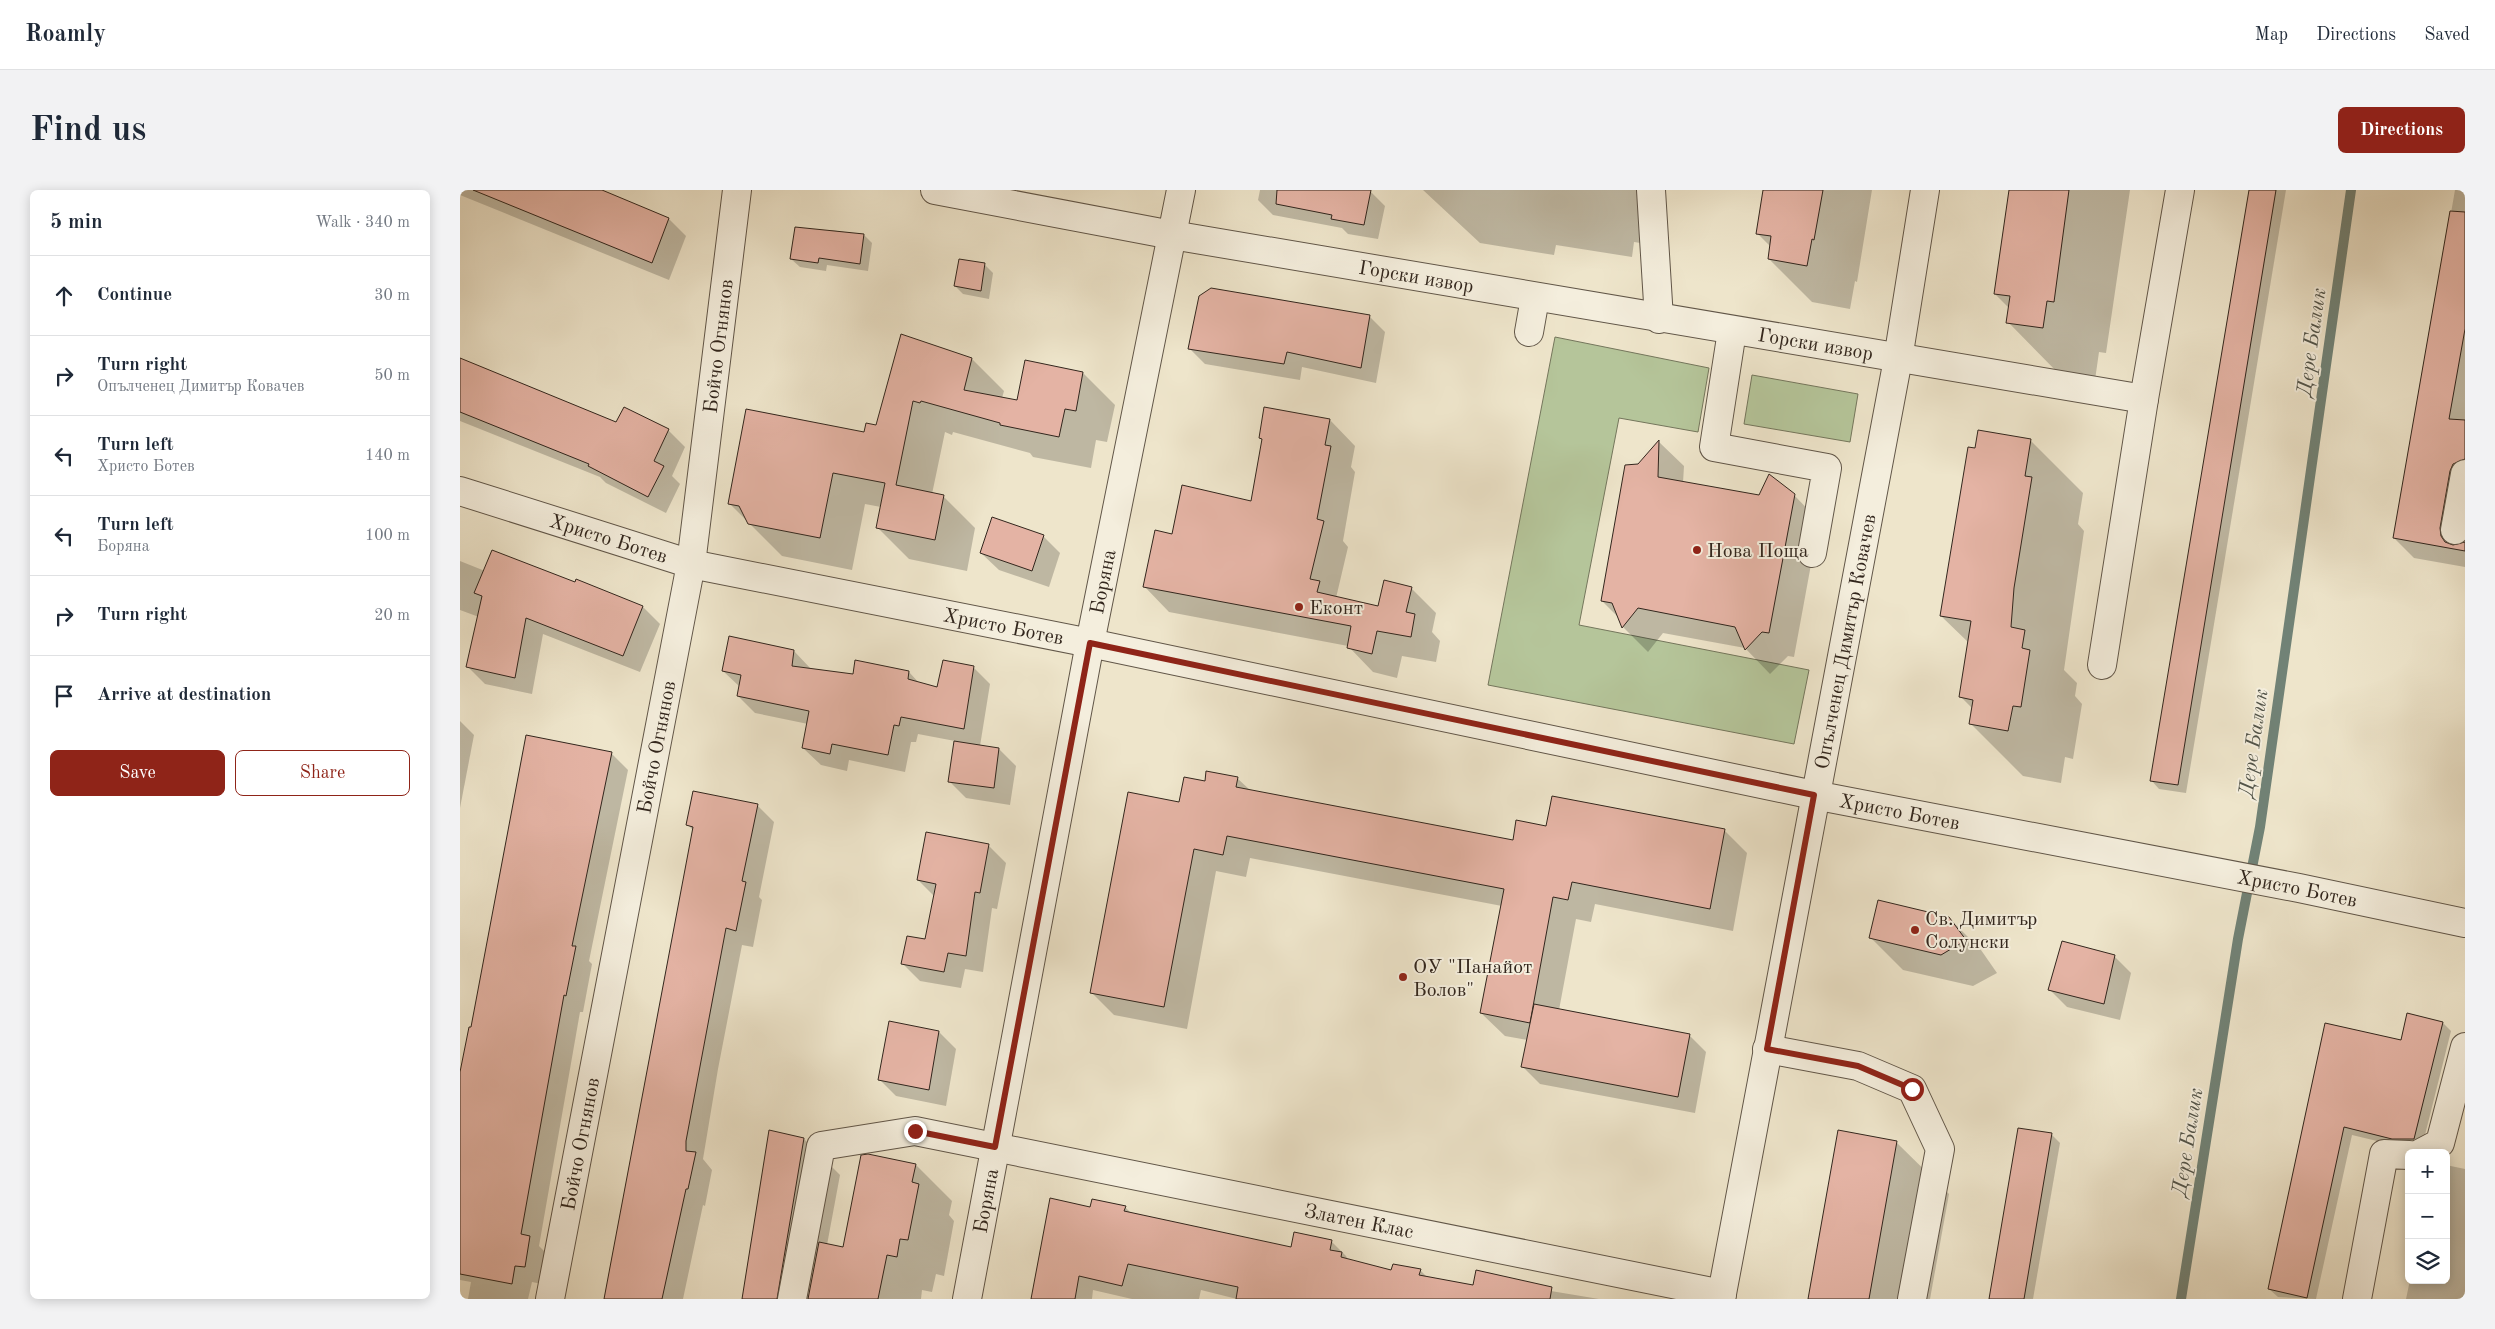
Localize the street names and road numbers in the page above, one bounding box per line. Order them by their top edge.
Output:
street label: Горски извор [1357,259,1475,298]
street label: Бойчо Огнянов [702,278,738,415]
street label: Горски извор [1756,326,1874,365]
street label: Христо Ботев [547,512,669,568]
street label: Опълченец Димитър Ковачев [1813,513,1881,771]
street label: Боряна [1088,548,1121,616]
street label: Христо Ботев [941,606,1065,650]
street label: Бойчо Огнянов [635,679,680,816]
street label: Христо Ботев [1837,792,1961,835]
street label: Христо Ботев [2235,868,2359,912]
street label: Бойчо Огнянов [559,1076,604,1212]
street label: Боряна [972,1167,1003,1235]
street label: Златен Клас [1302,1202,1415,1244]

